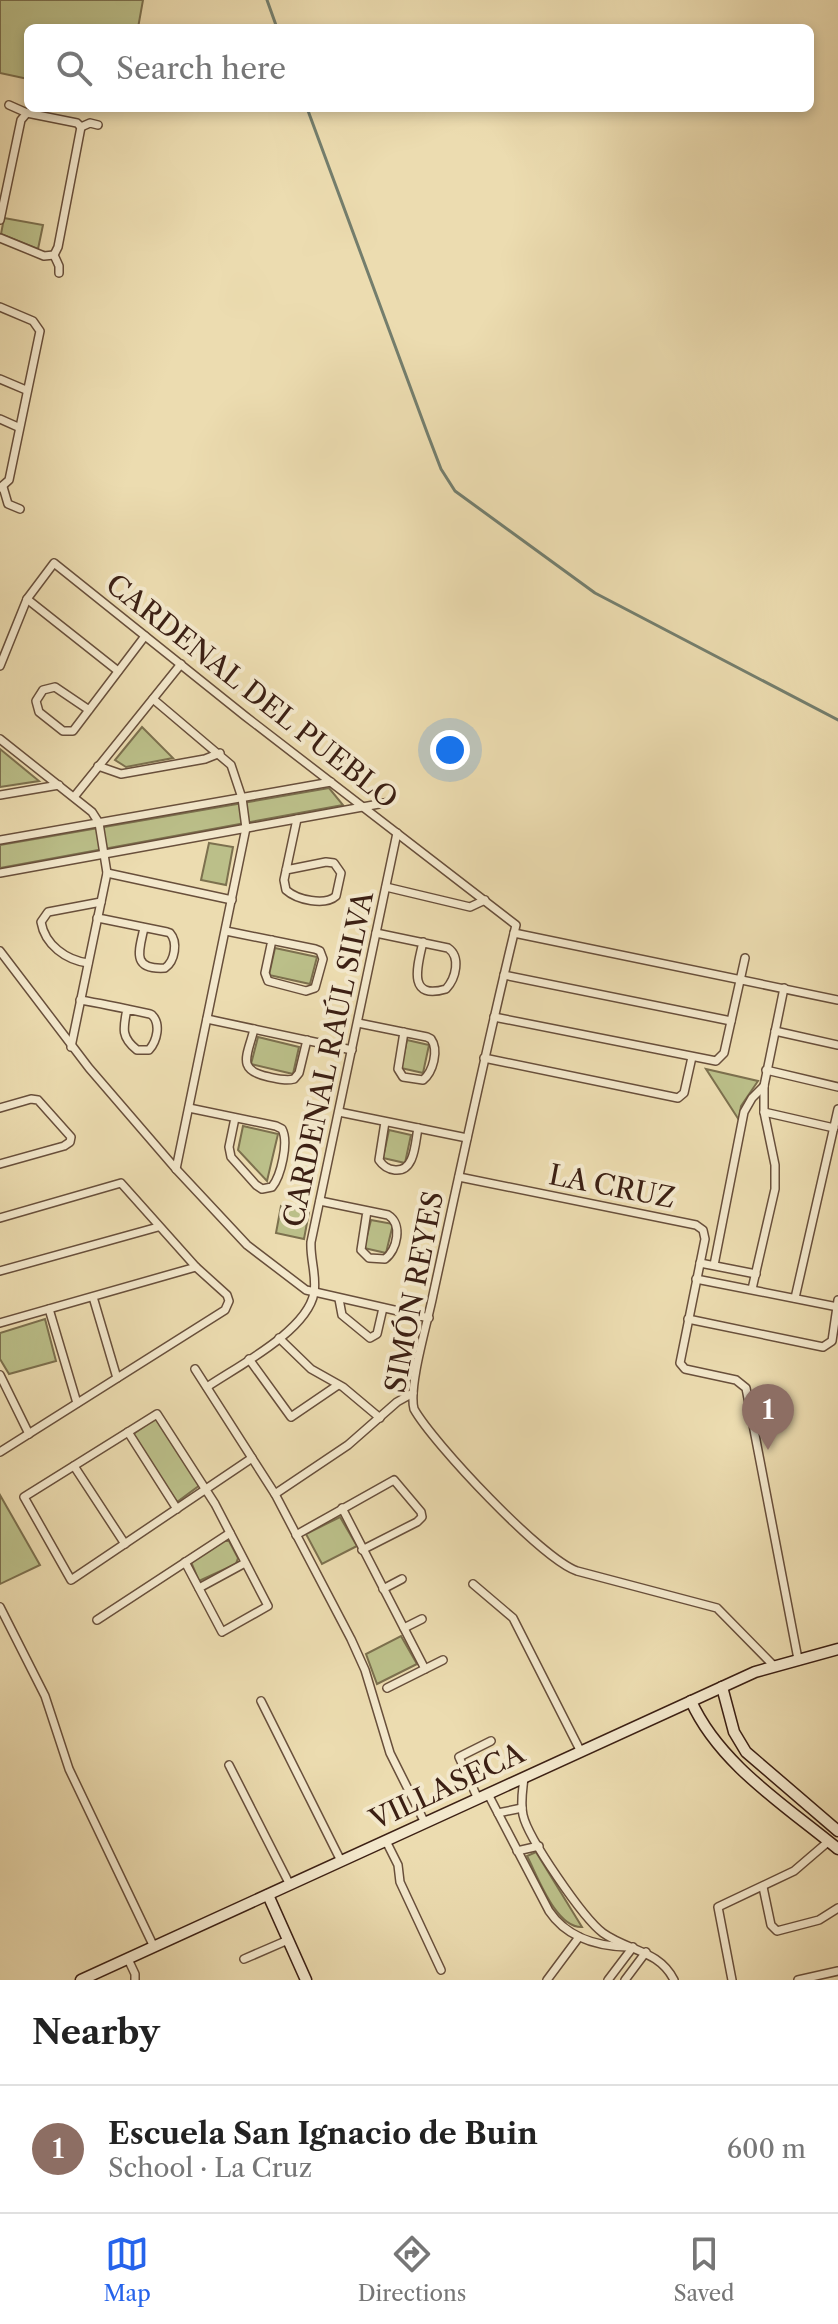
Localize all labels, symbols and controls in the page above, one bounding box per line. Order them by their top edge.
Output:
search box [24,24,814,112]
icon: search [52,46,96,90]
text: Search here [116,50,286,87]
street label: CARDENAL DEL PUEBLO [99,567,405,815]
your location [430,730,470,770]
street label: CARDENAL RAÚL SILVA [276,887,380,1230]
street label: LA CRUZ [546,1157,678,1215]
street label: SIMÓN REYES [378,1188,450,1396]
pin: 1 [742,1384,794,1450]
street label: VILLASECA [363,1735,531,1837]
text: Nearby [32,2011,160,2053]
text: Escuela San Ignacio de Buin [108,2115,538,2152]
text: 1 [52,2133,64,2165]
text: 600 m [727,2133,806,2165]
text: School · La Cruz [108,2152,312,2184]
tab: Map [103,2232,151,2307]
tab: Directions [358,2232,466,2307]
tab: Saved [673,2232,734,2307]

